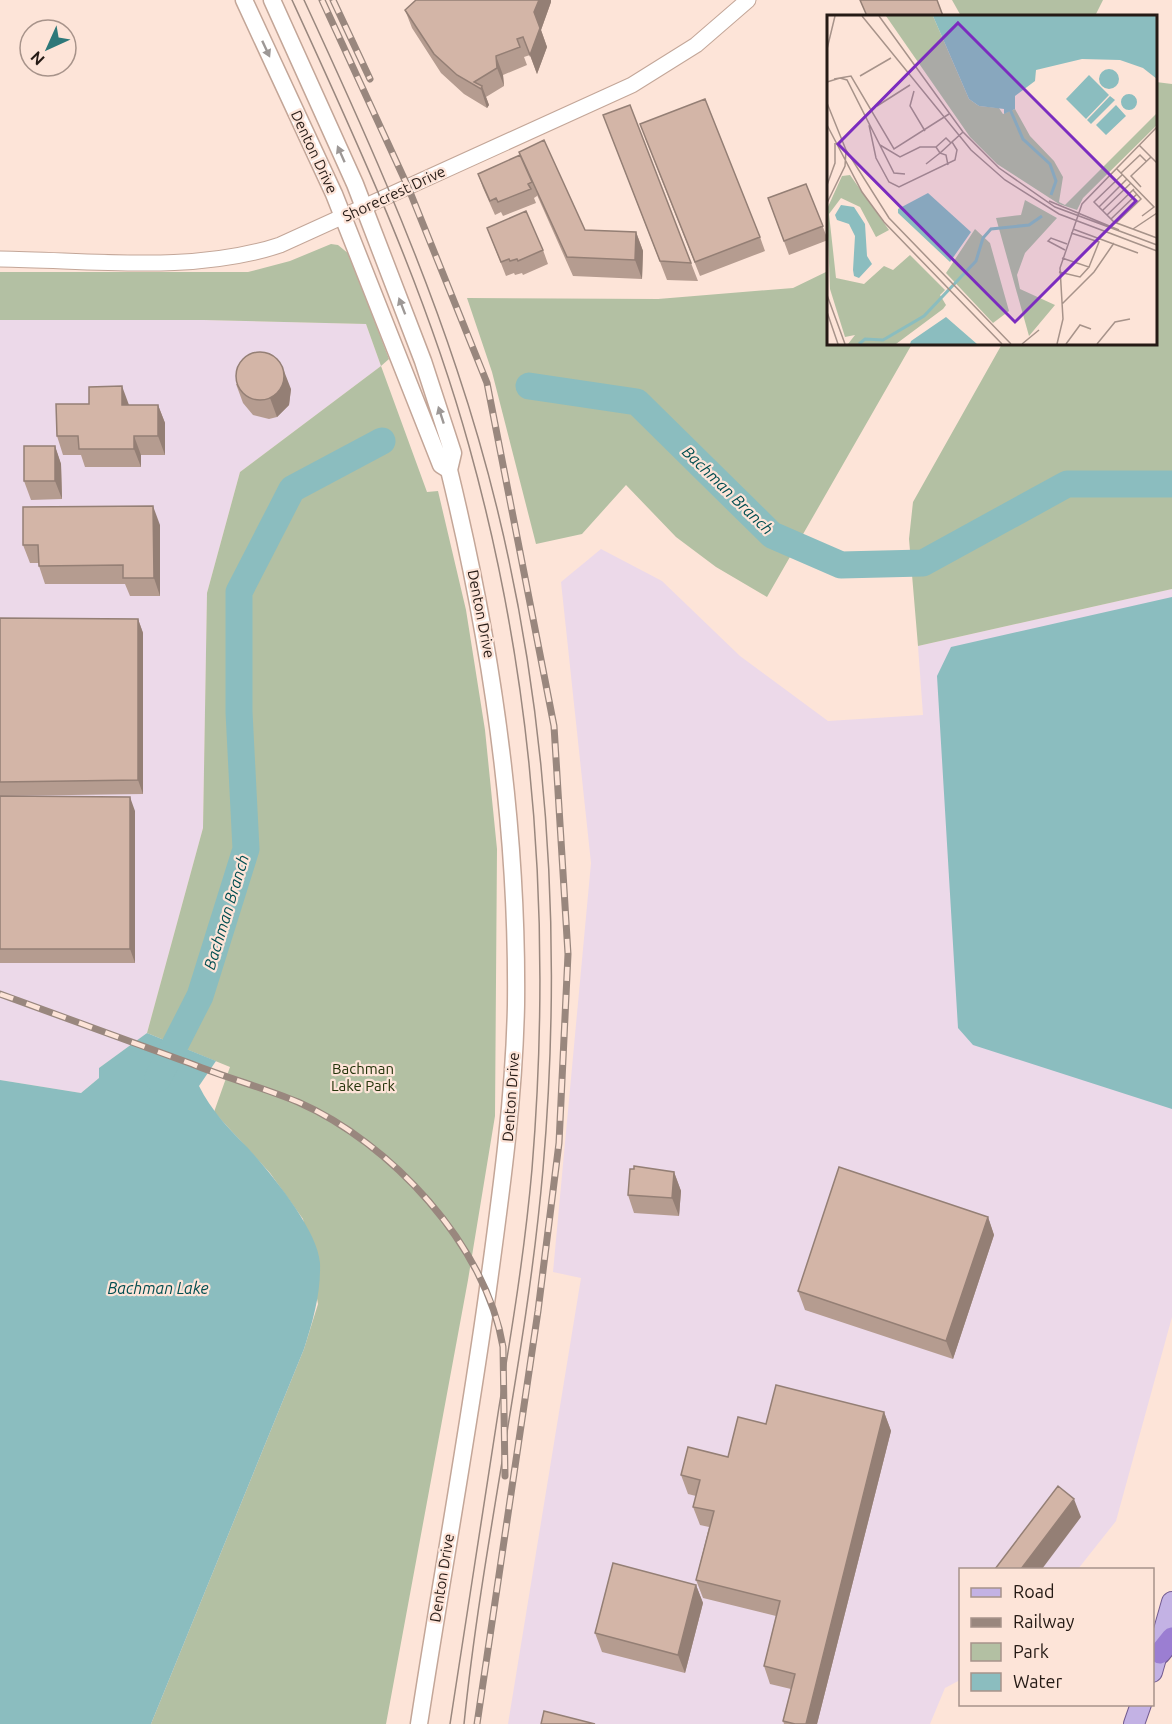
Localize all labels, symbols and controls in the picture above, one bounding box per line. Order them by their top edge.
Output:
inset map [827,15,1157,345]
north arrow [18,18,78,78]
one-way arrow [261,40,270,57]
text: N [27,48,48,69]
street label: Denton Drive [288,108,341,196]
one-way arrow [336,145,346,163]
street label: Shorecrest Drive [340,162,448,225]
one-way arrow [397,297,407,315]
one-way arrow [435,406,445,424]
water label: Bachman Branch [679,442,777,538]
street label: Denton Drive [465,568,498,659]
water label: Bachman Branch [200,852,252,972]
street label: Denton Drive [499,1052,522,1142]
park label: Bachman Lake Park [331,1060,396,1094]
water label: Bachman Lake [107,1279,209,1297]
street label: Denton Drive [426,1532,457,1623]
legend [959,1568,1154,1706]
text: Road [1013,1581,1055,1601]
text: Railway [1013,1611,1075,1631]
text: Park [1013,1641,1049,1661]
text: Water [1013,1671,1063,1691]

